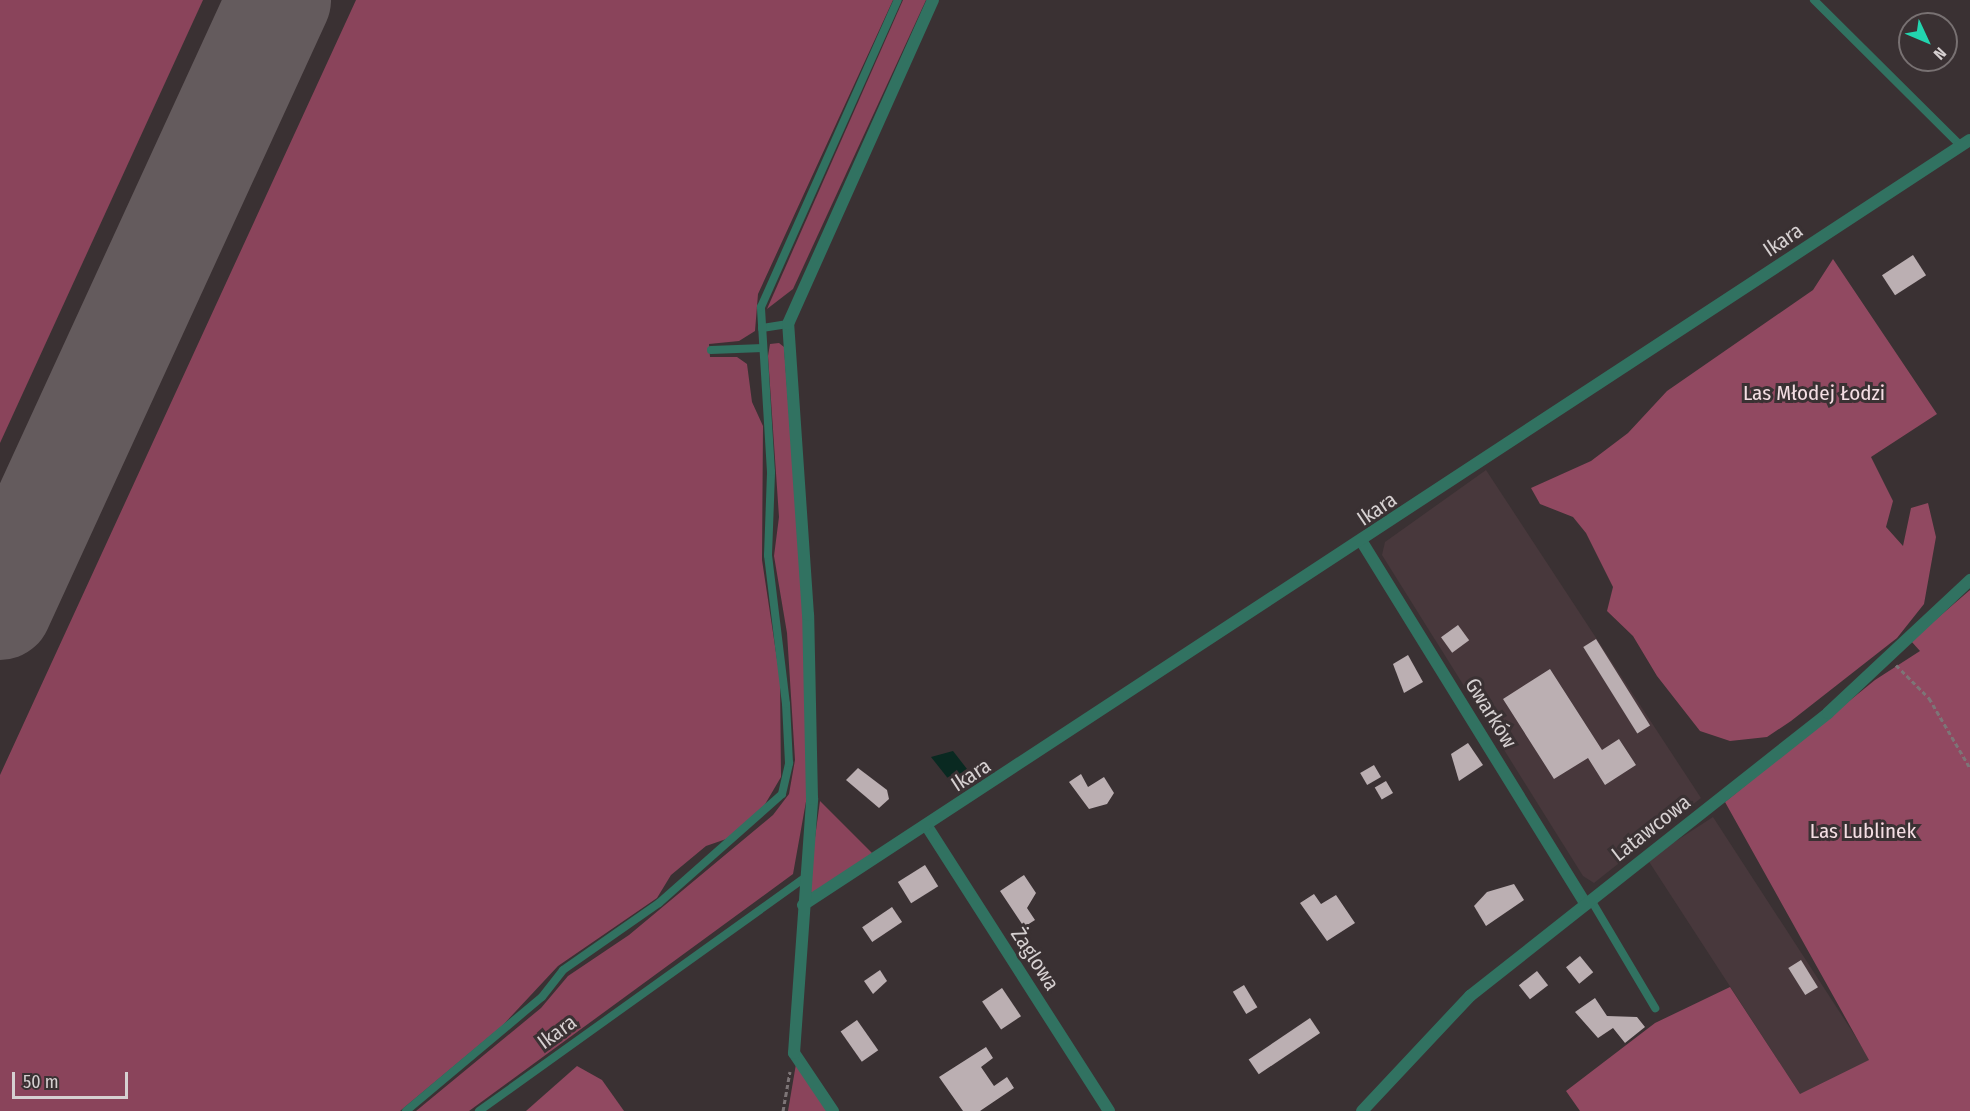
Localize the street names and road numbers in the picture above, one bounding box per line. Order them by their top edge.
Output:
street label: Ikara [1758,218,1808,262]
street label: Ikara [1352,487,1402,531]
street label: Gwarków [1460,673,1522,753]
street label: Ikara [946,753,996,797]
street label: Latawcowa [1606,789,1696,867]
street label: Żaglowa [1005,923,1065,995]
street label: Ikara [533,1009,581,1055]

